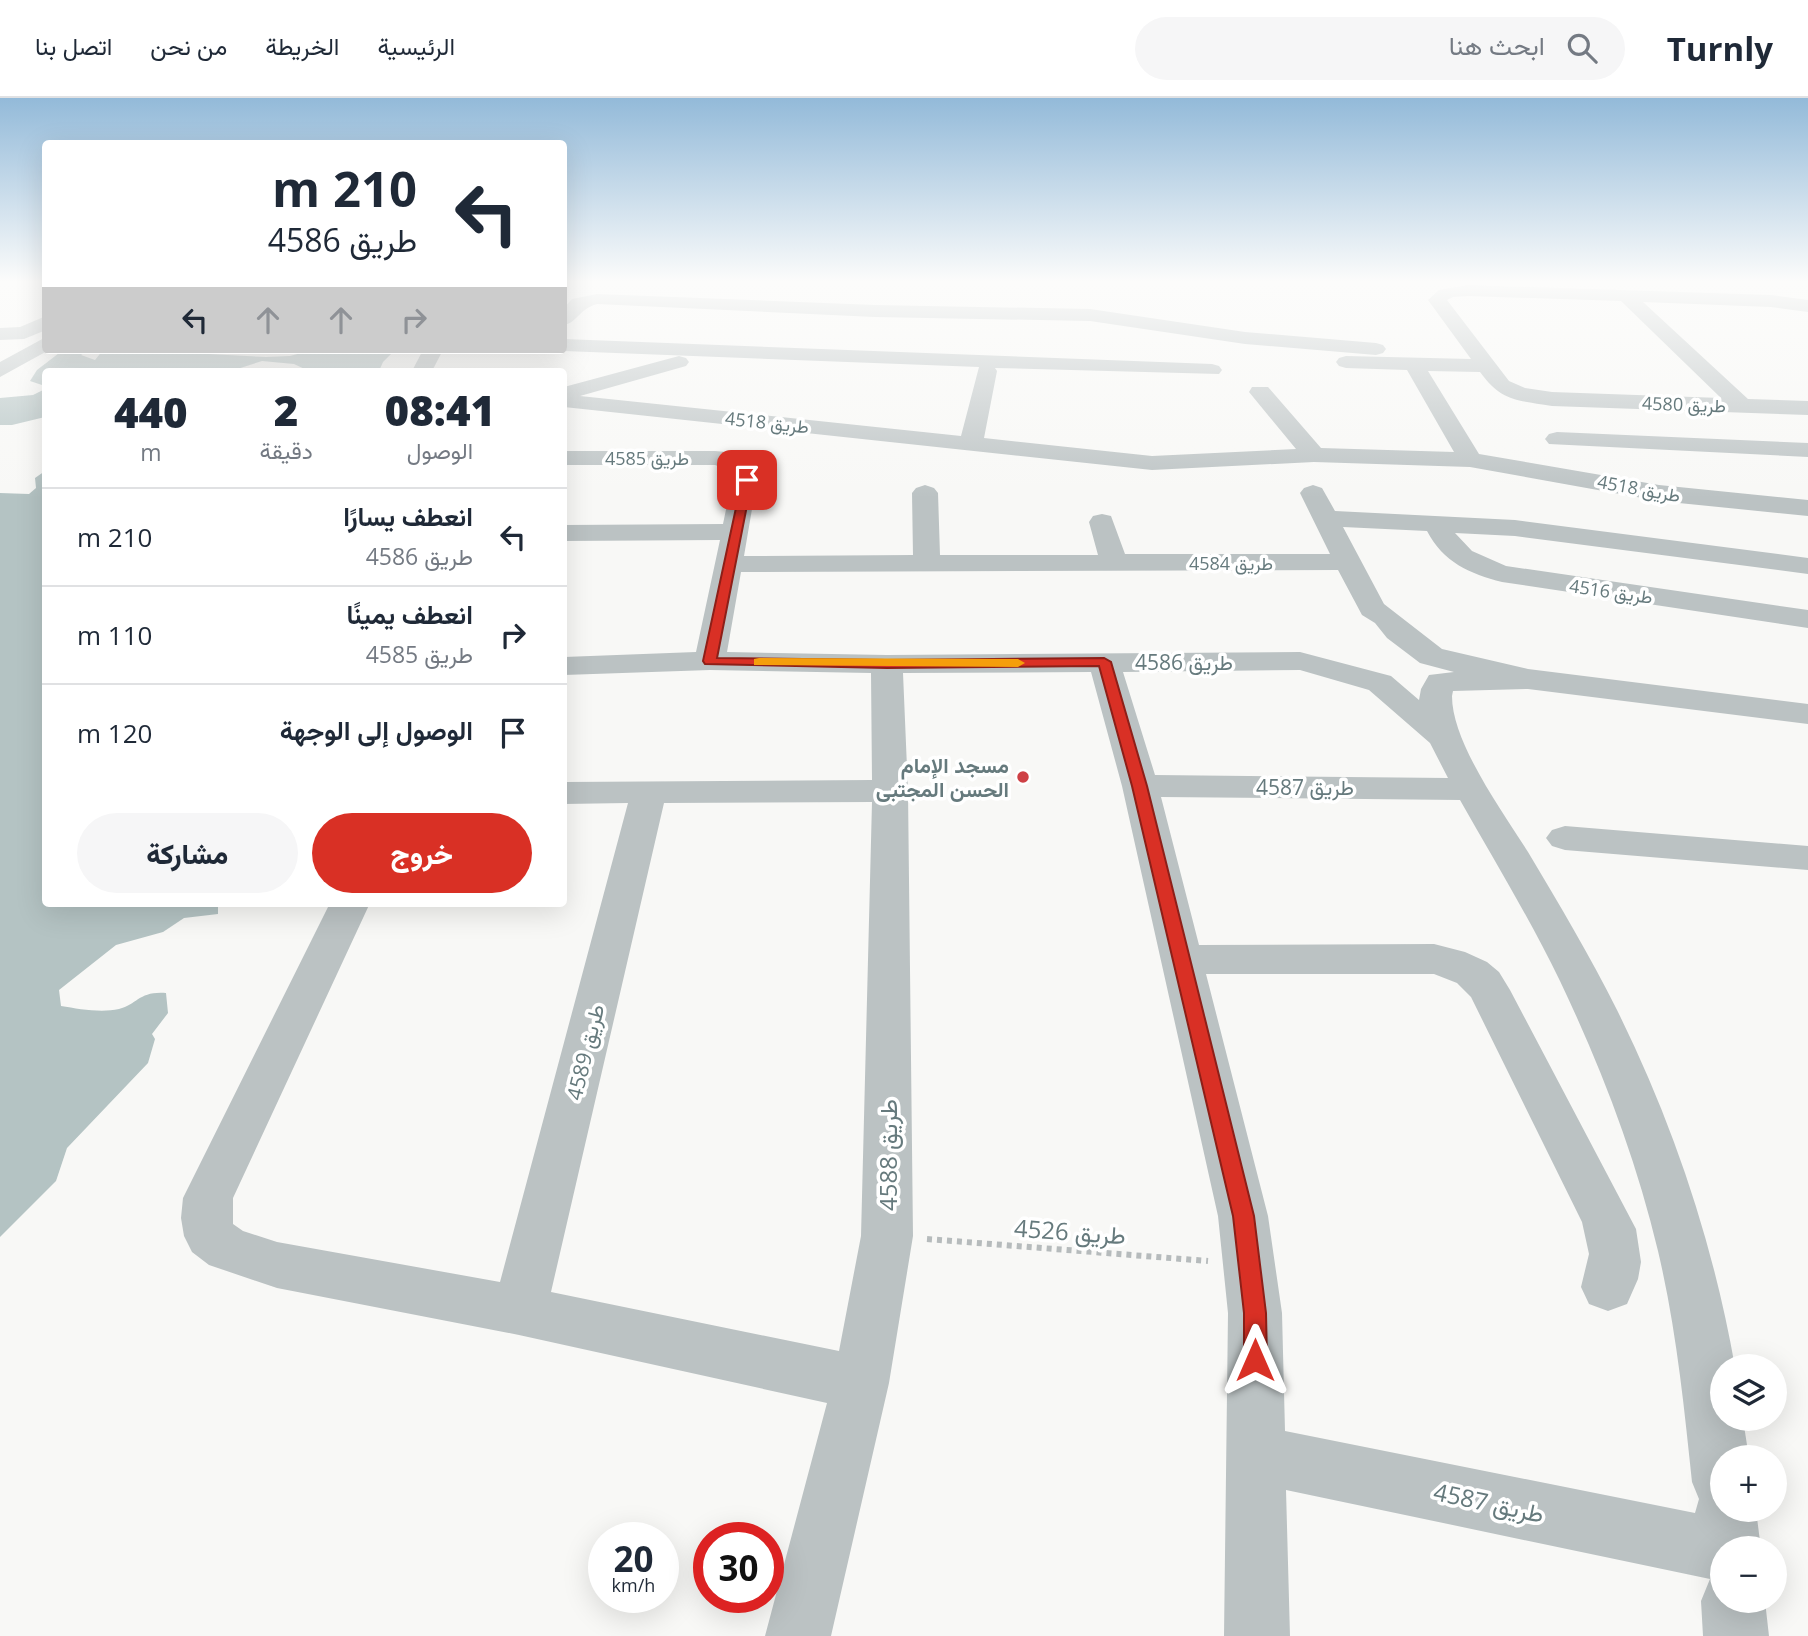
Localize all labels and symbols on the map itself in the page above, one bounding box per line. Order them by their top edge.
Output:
street label: طريق 4580 [1642,391,1726,417]
street label: طريق 4518 [724,406,810,438]
street label: طريق 4585 [605,446,689,470]
pin [717,450,777,510]
street label: طريق 4518 [1596,469,1682,507]
street label: طريق 4584 [1189,551,1273,575]
street label: طريق 4516 [1568,573,1654,609]
street label: طريق 4586 [1135,648,1233,676]
place label: مسجد الإمام الحسن المجتبى [876,751,1009,803]
marker: مسجد الإمام الحسن المجتبى [1015,769,1031,785]
street label: طريق 4587 [1256,773,1354,801]
street label: طريق 4589 [560,1001,610,1103]
street label: طريق 4588 [871,1099,904,1211]
street label: طريق 4526 [1013,1211,1127,1251]
position arrow [1218,1323,1292,1397]
street label: طريق 4587 [1431,1474,1547,1530]
speed limit sign: 30 [693,1522,784,1613]

